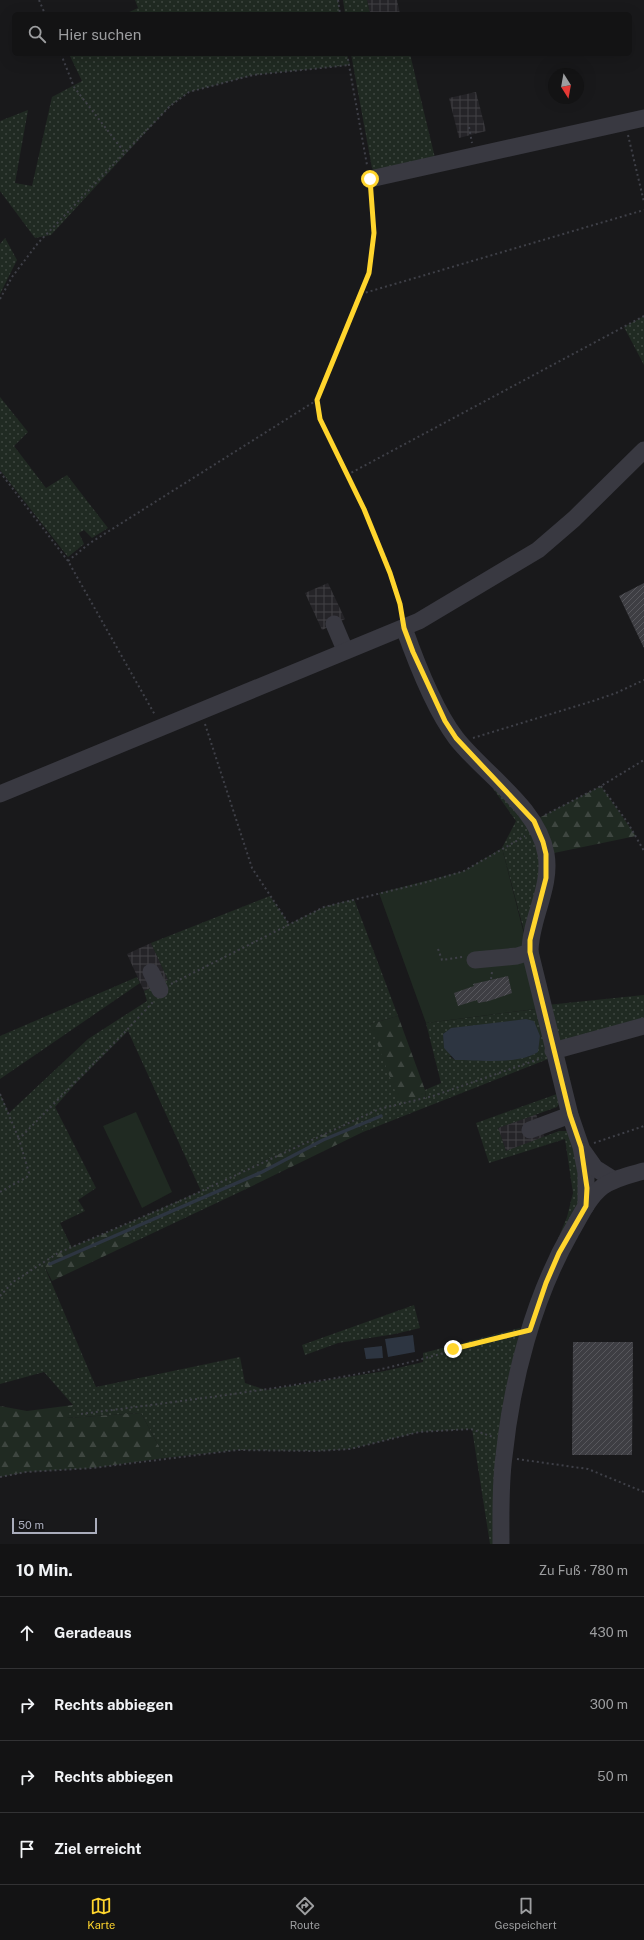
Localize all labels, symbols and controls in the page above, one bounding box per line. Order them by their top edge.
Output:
search box [12,12,632,56]
icon: search [26,23,48,45]
text: Hier suchen [58,26,141,43]
north arrow [548,68,584,104]
route start [361,170,379,188]
route end [444,1340,462,1358]
scale bar [12,1516,97,1535]
text: 50 m [18,1519,44,1531]
text: 10 Min. [16,1560,73,1580]
text: Zu Fuß · 780 m [539,1563,628,1578]
icon: ahead [16,1622,38,1644]
text: Geradeaus [54,1624,132,1641]
text: 430 m [589,1625,628,1640]
icon: right [16,1694,38,1716]
text: Rechts abbiegen [54,1696,173,1713]
text: 300 m [590,1697,628,1712]
icon: right [16,1766,38,1788]
text: Rechts abbiegen [54,1768,173,1785]
text: 50 m [597,1769,628,1784]
icon: arrive [16,1838,38,1860]
text: Ziel erreicht [54,1840,141,1857]
tab: Karte [87,1895,115,1931]
tab: Route [290,1895,320,1931]
tab: Gespeichert [495,1895,557,1931]

